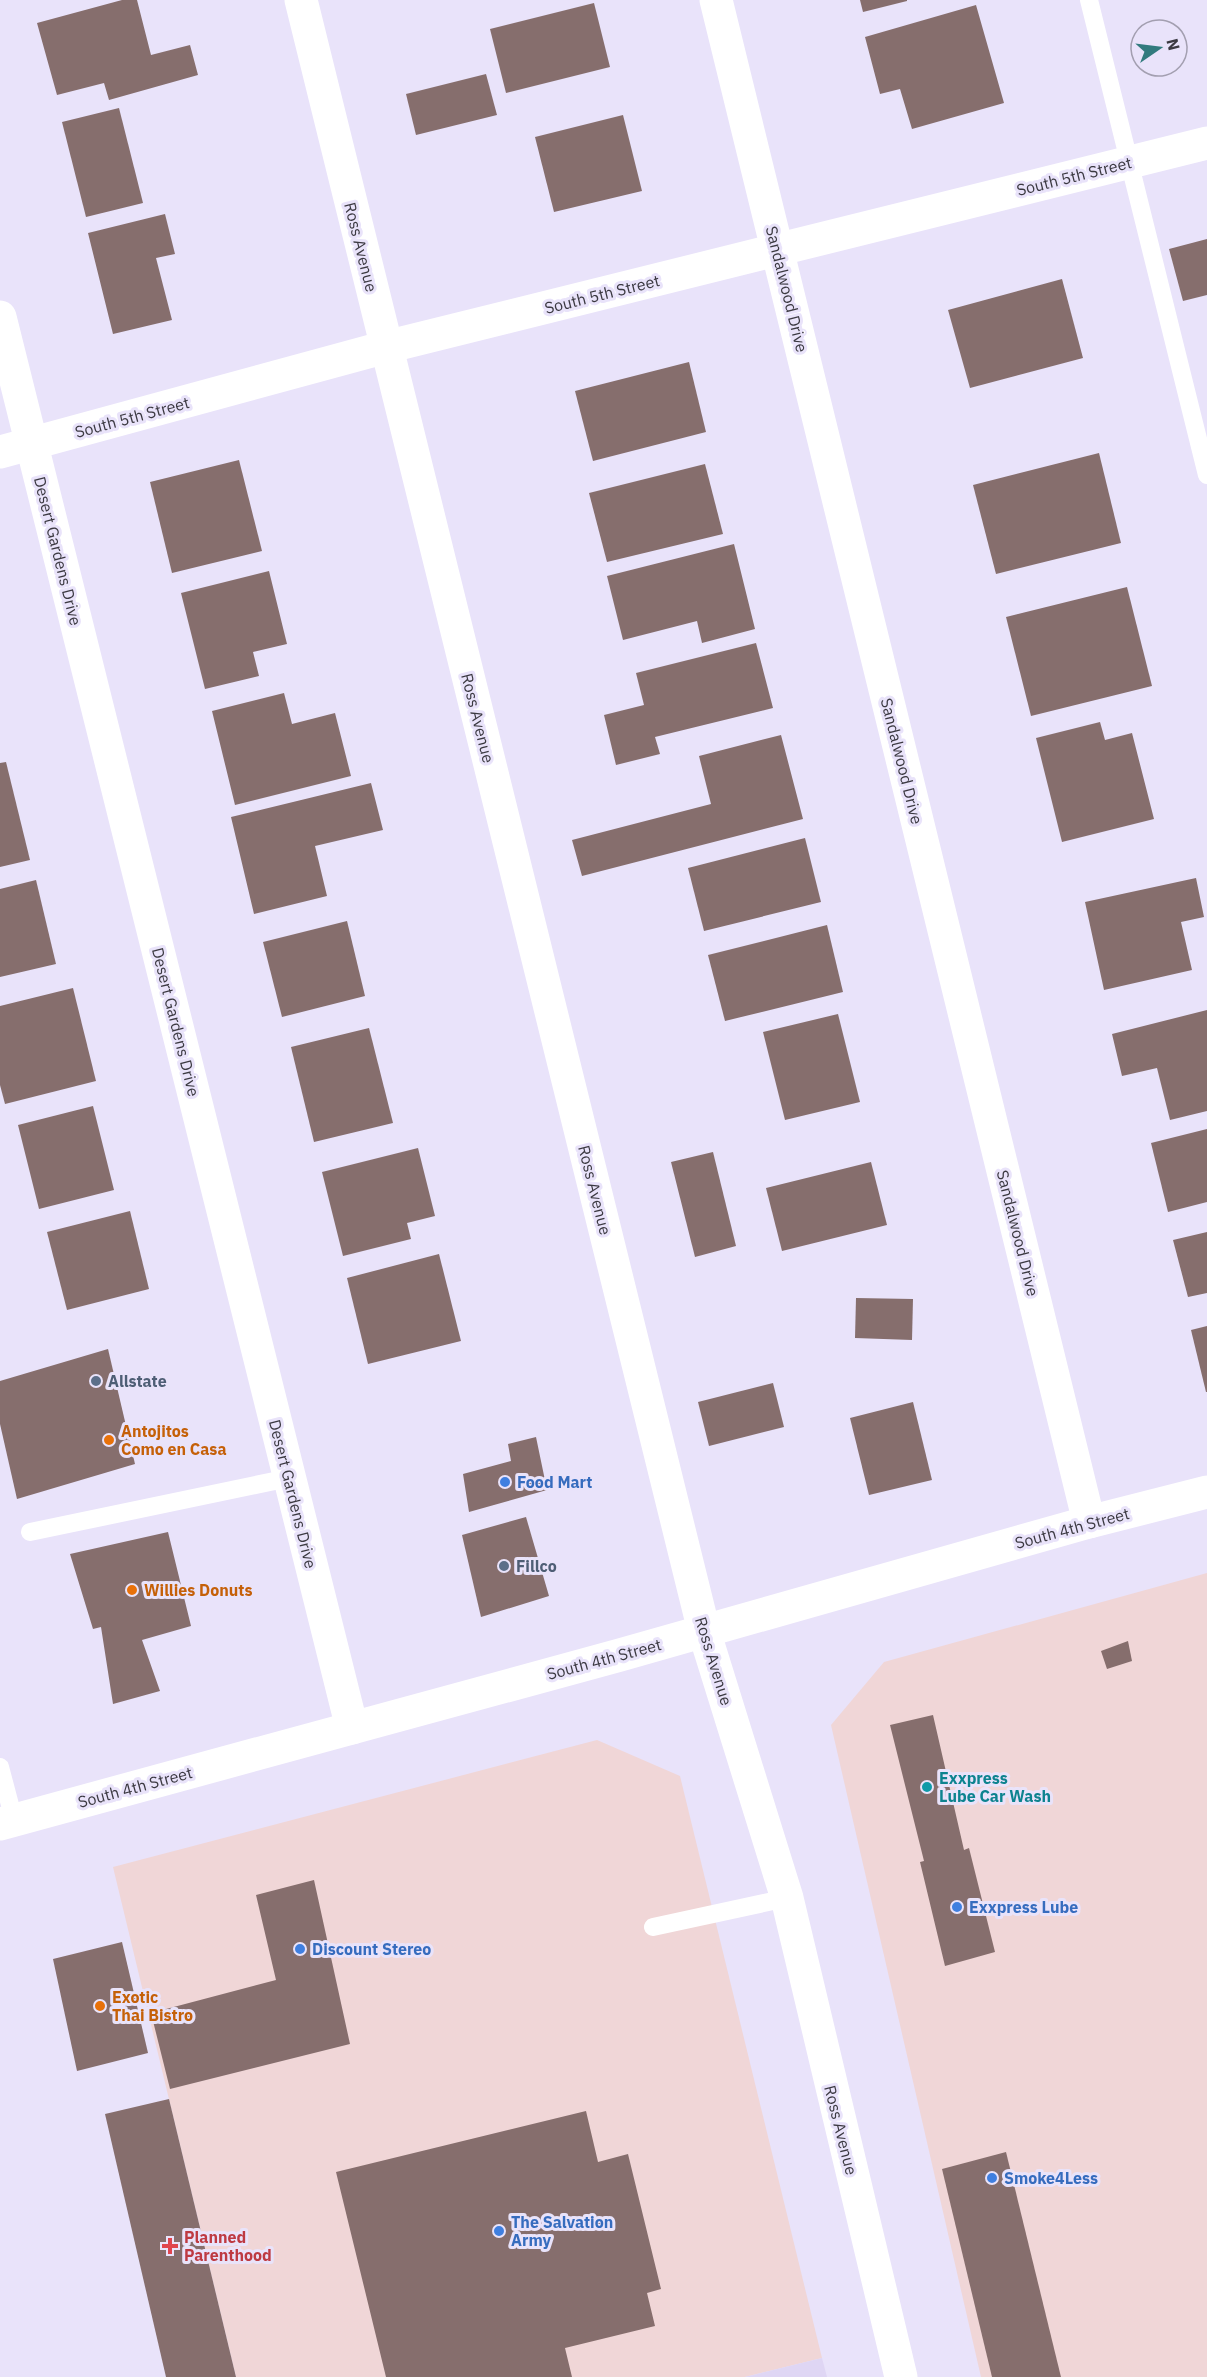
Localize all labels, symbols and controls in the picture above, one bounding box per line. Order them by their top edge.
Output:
north arrow [1129,18,1189,78]
text: N [1162,36,1185,52]
street label: South 5th Street [1014,152,1134,200]
street label: Ross Avenue [340,200,382,294]
street label: Sandalwood Drive [762,224,812,354]
street label: South 5th Street [542,270,662,318]
street label: South 5th Street [73,392,191,442]
street label: Desert Gardens Drive [30,474,86,628]
street label: Ross Avenue [457,671,499,765]
street label: Sandalwood Drive [877,696,927,826]
street label: Desert Gardens Drive [148,945,204,1099]
street label: Ross Avenue [574,1143,616,1237]
street label: Sandalwood Drive [993,1168,1043,1298]
place label: Allstate [108,1371,167,1391]
marker: Allstate [89,1374,103,1388]
street label: Desert Gardens Drive [265,1417,321,1571]
place label: Antojitos Como en Casa [121,1421,227,1459]
marker: Antojitos Como en Casa [102,1433,116,1447]
place label: Food Mart [517,1472,592,1492]
marker: Food Mart [498,1475,512,1489]
street label: South 4th Street [1013,1503,1131,1553]
place label: Fillco [516,1556,557,1576]
marker: Fillco [497,1559,511,1573]
place label: Willies Donuts [144,1580,253,1600]
marker: Willies Donuts [125,1583,139,1597]
street label: Ross Avenue [691,1614,737,1708]
street label: South 4th Street [545,1634,663,1684]
street label: South 4th Street [76,1762,194,1812]
place label: Exxpress Lube Car Wash [939,1768,1051,1806]
marker: Exxpress Lube Car Wash [920,1780,934,1794]
place label: Exxpress Lube [969,1897,1078,1917]
marker: Exxpress Lube [950,1900,964,1914]
place label: Discount Stereo [312,1939,431,1959]
marker: Discount Stereo [293,1942,307,1956]
place label: Exotic Thai Bistro [112,1987,193,2025]
marker: Exotic Thai Bistro [93,1999,107,2013]
street label: Ross Avenue [820,2083,862,2177]
place label: Smoke4Less [1004,2168,1098,2188]
marker: Smoke4Less [985,2171,999,2185]
place label: The Salvation Army [511,2212,613,2250]
marker: The Salvation Army [492,2224,506,2238]
place label: Planned Parenthood [184,2227,272,2265]
marker: Planned Parenthood [161,2237,179,2255]

